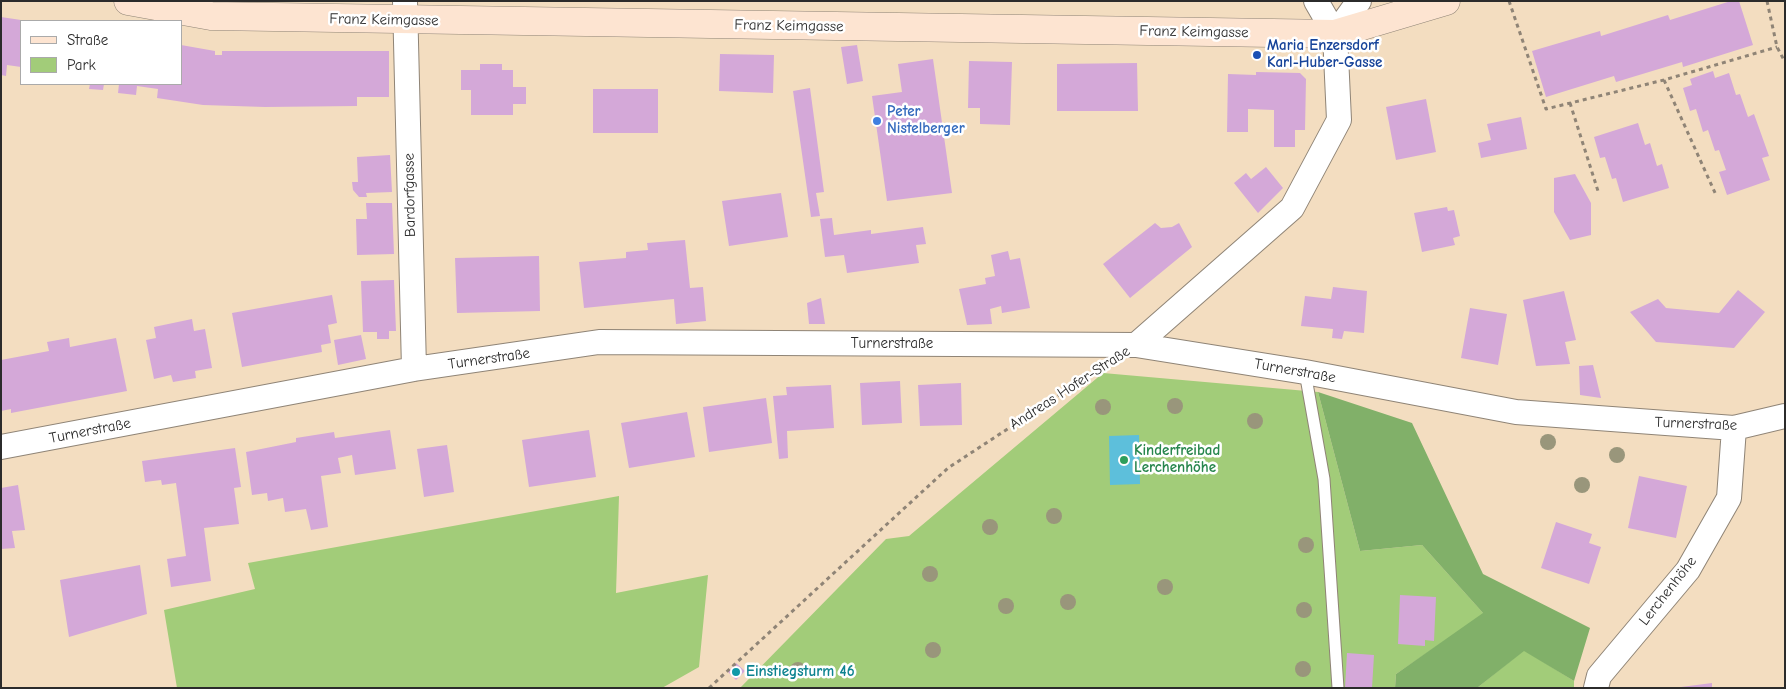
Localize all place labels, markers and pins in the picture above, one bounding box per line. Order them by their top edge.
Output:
place label: Maria Enzersdorf Karl-Huber-Gasse [1267,37,1382,72]
marker: Maria Enzersdorf Karl-Huber-Gasse [1251,49,1263,61]
place label: Peter Nistelberger [887,103,965,138]
marker: Peter Nistelberger [871,115,883,127]
place label: Kinderfreibad Lerchenhöhe [1134,442,1220,477]
marker: Kinderfreibad Lerchenhöhe [1118,454,1130,466]
place label: Einstiegsturm 46 [746,663,854,681]
marker: Einstiegsturm 46 [730,666,742,678]

